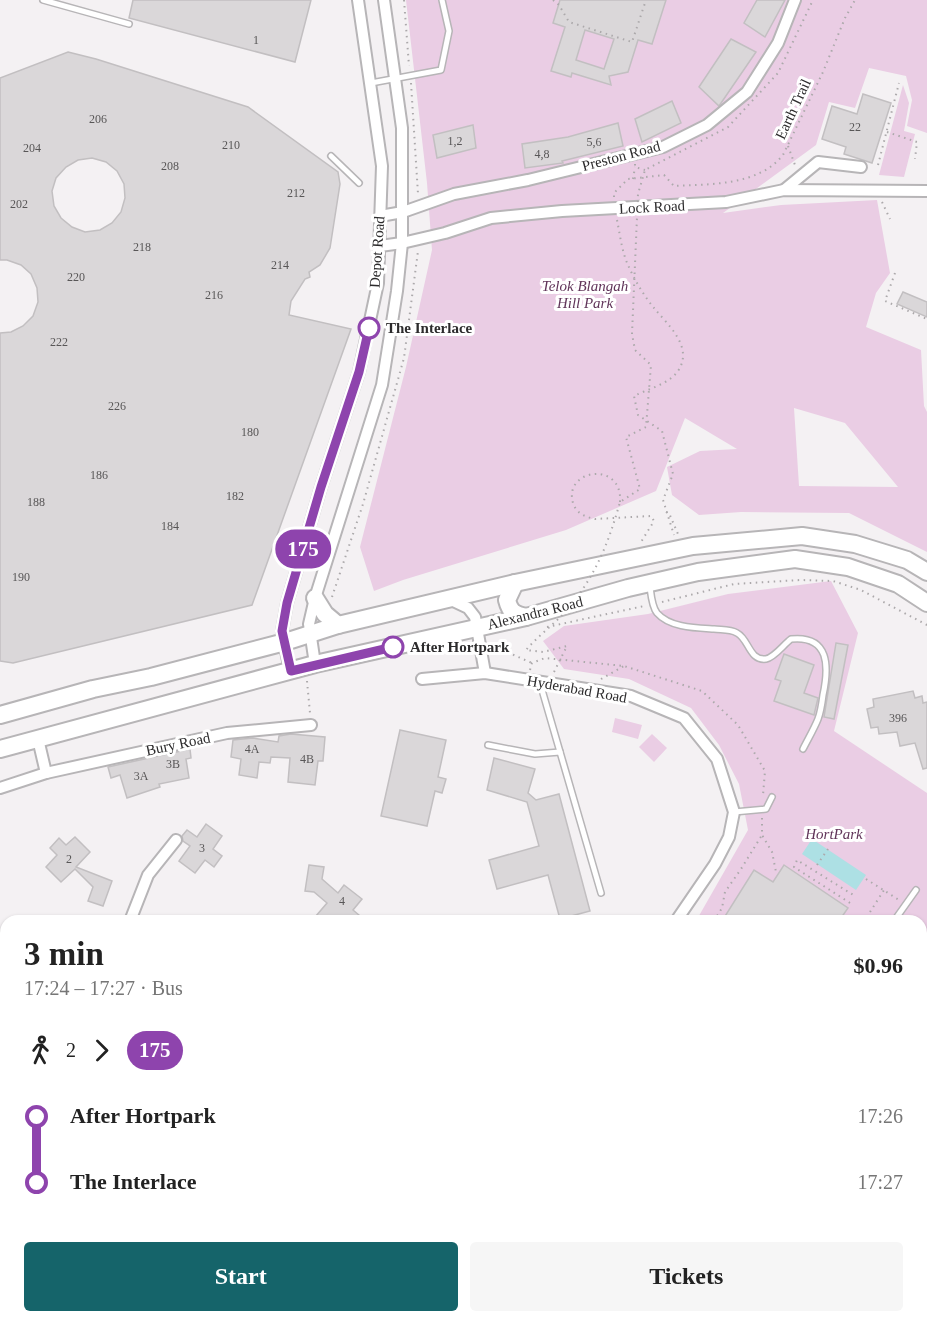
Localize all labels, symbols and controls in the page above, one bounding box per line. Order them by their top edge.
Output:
house number: 1 [253,33,259,47]
street label: Earth Trail [772,76,814,142]
house number: 206 [89,112,107,126]
house number: 22 [849,120,861,134]
house number: 1,2 [448,134,463,148]
house number: 5,6 [587,135,602,149]
house number: 210 [222,138,240,152]
street label: Preston Road [580,138,662,174]
house number: 204 [23,141,41,155]
house number: 4,8 [535,147,550,161]
house number: 208 [161,159,179,173]
house number: 212 [287,186,305,200]
house number: 202 [10,197,28,211]
street label: Lock Road [619,197,686,217]
street label: Depot Road [367,215,388,289]
house number: 218 [133,240,151,254]
house number: 214 [271,258,289,272]
house number: 220 [67,270,85,284]
park label: Telok Blangah Hill Park [542,278,628,311]
house number: 216 [205,288,223,302]
marker: The Interlace [358,317,380,339]
place label: The Interlace [386,320,473,336]
house number: 222 [50,335,68,349]
house number: 226 [108,399,126,413]
house number: 180 [241,425,259,439]
house number: 186 [90,468,108,482]
house number: 182 [226,489,244,503]
house number: 188 [27,495,45,509]
house number: 184 [161,519,179,533]
line badge: 175 [268,530,338,568]
text: 175 [287,537,319,561]
house number: 190 [12,570,30,584]
street label: Alexandra Road [486,593,585,633]
marker: After Hortpark [382,636,404,658]
place label: After Hortpark [410,639,510,655]
street label: Hyderabad Road [526,672,629,706]
house number: 396 [889,711,907,725]
street label: Bury Road [144,729,212,759]
house number: 4A [245,742,260,756]
house number: 4B [300,752,314,766]
house number: 3B [166,757,180,771]
house number: 3A [134,769,149,783]
park label: HortPark [804,826,863,842]
house number: 3 [199,841,205,855]
house number: 2 [66,852,72,866]
house number: 4 [339,894,345,908]
text: 3 min [24,936,104,972]
text: $0.96 [854,953,903,978]
text: 17:24 – 17:27 · Bus [24,977,183,999]
icon: walk [24,1034,57,1067]
icon: forward [85,1034,118,1067]
text: 175 [139,1038,171,1062]
text: 2 [66,1039,76,1061]
text: After Hortpark [70,1103,216,1128]
text: 17:26 [857,1105,903,1127]
text: The Interlace [70,1169,196,1194]
text: 17:27 [857,1171,903,1193]
button: Start [24,1242,458,1311]
button: Tickets [470,1242,903,1311]

